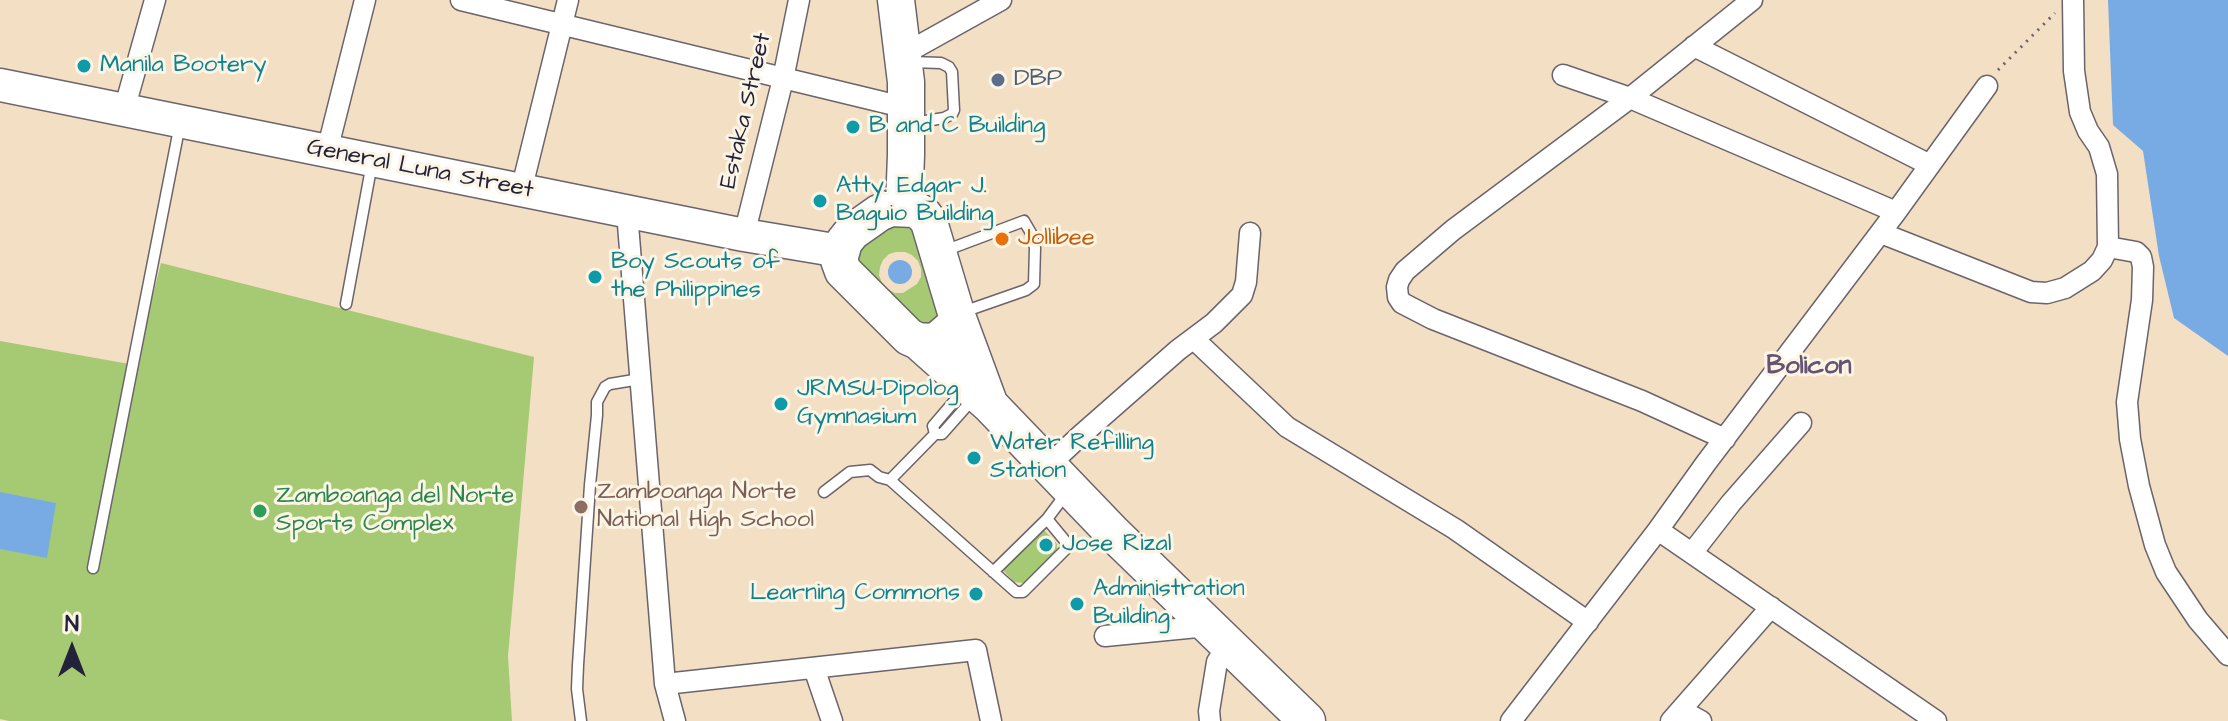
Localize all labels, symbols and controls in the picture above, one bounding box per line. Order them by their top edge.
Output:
street label: Estaka Street [715,30,779,192]
place label: Manila Bootery [100,52,266,80]
marker: Manila Bootery [75,57,93,75]
place label: DBP [1014,66,1062,94]
marker: DBP [989,71,1007,89]
place label: B and C Building [869,113,1045,141]
marker: B and C Building [844,118,862,136]
street label: General Luna Street [304,134,536,206]
place label: Atty. Edgar J. Baguio Building [836,173,994,229]
marker: Atty. Edgar J. Baguio Building [811,192,829,210]
place label: Jollibee [1018,225,1095,253]
marker: Jollibee [993,230,1011,248]
place label: Boy Scouts of the Philippines [611,249,780,305]
marker: Boy Scouts of the Philippines [586,268,604,286]
district label: Bolicon [1766,352,1852,384]
place label: JRMSU-Dipolog Gymnasium [797,376,959,432]
marker: JRMSU-Dipolog Gymnasium [772,395,790,413]
place label: Water Refilling Station [990,430,1154,486]
marker: Water Refilling Station [965,449,983,467]
place label: Zamboanga Norte National High School [597,479,814,535]
place label: Zamboanga del Norte Sports Complex [276,483,514,539]
marker: Zamboanga Norte National High School [572,498,590,516]
marker: Zamboanga del Norte Sports Complex [251,502,269,520]
place label: Jose Rizal [1062,531,1171,559]
marker: Jose Rizal [1037,536,1055,554]
place label: Administration Building [1093,576,1245,632]
place label: Learning Commons [750,580,960,608]
marker: Learning Commons [967,585,985,603]
marker: Administration Building [1068,595,1086,613]
north arrow [32,609,112,689]
text: N [65,609,79,640]

